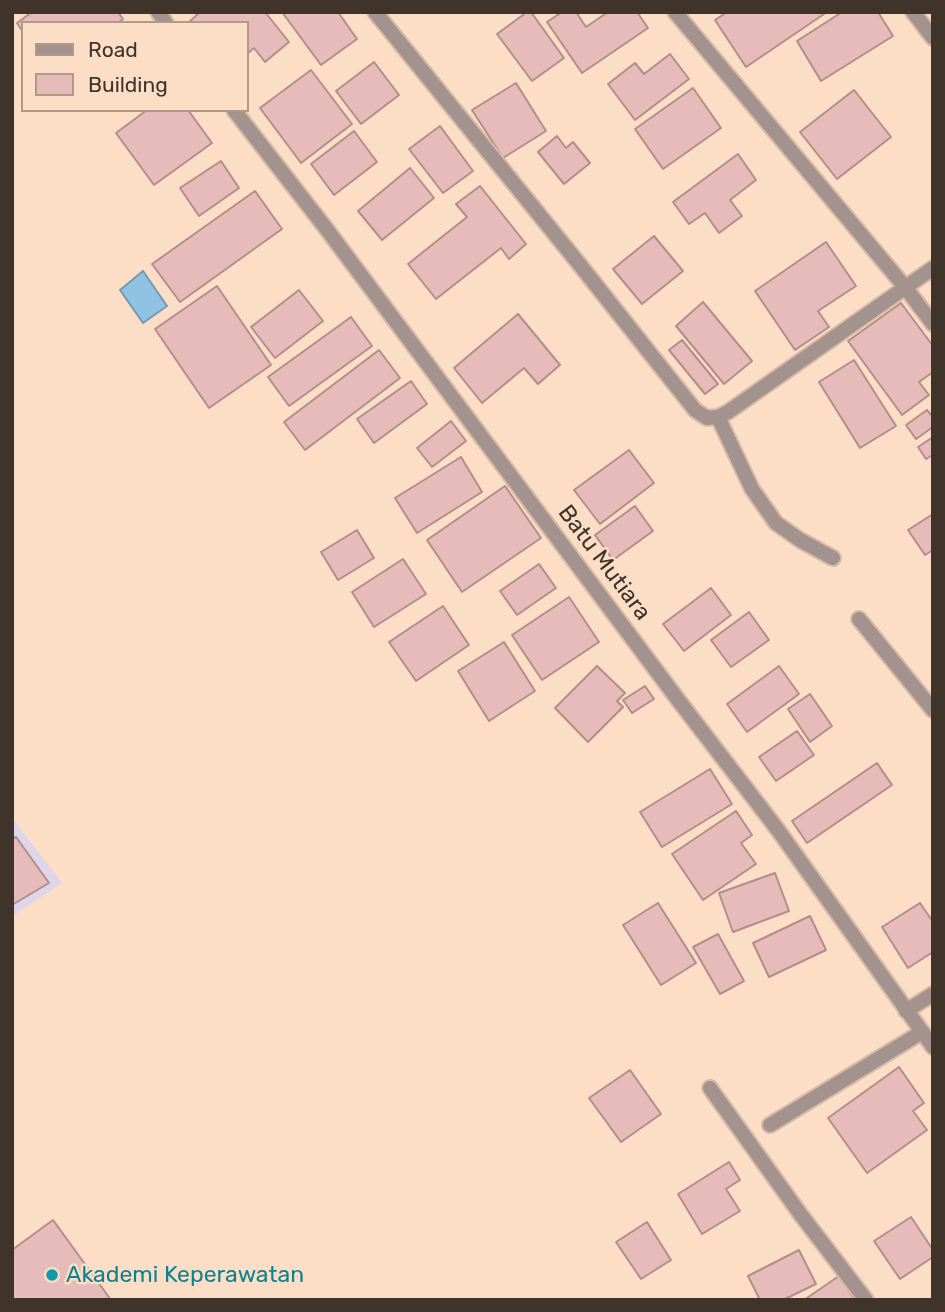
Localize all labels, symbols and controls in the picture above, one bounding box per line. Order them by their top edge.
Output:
legend [21,21,248,112]
text: Road [88,37,138,62]
text: Building [88,72,168,97]
street label: Batu Mutiara [552,500,656,626]
place label: Akademi Keperawatan [66,1261,304,1289]
marker: Akademi Keperawatan [44,1267,60,1283]

